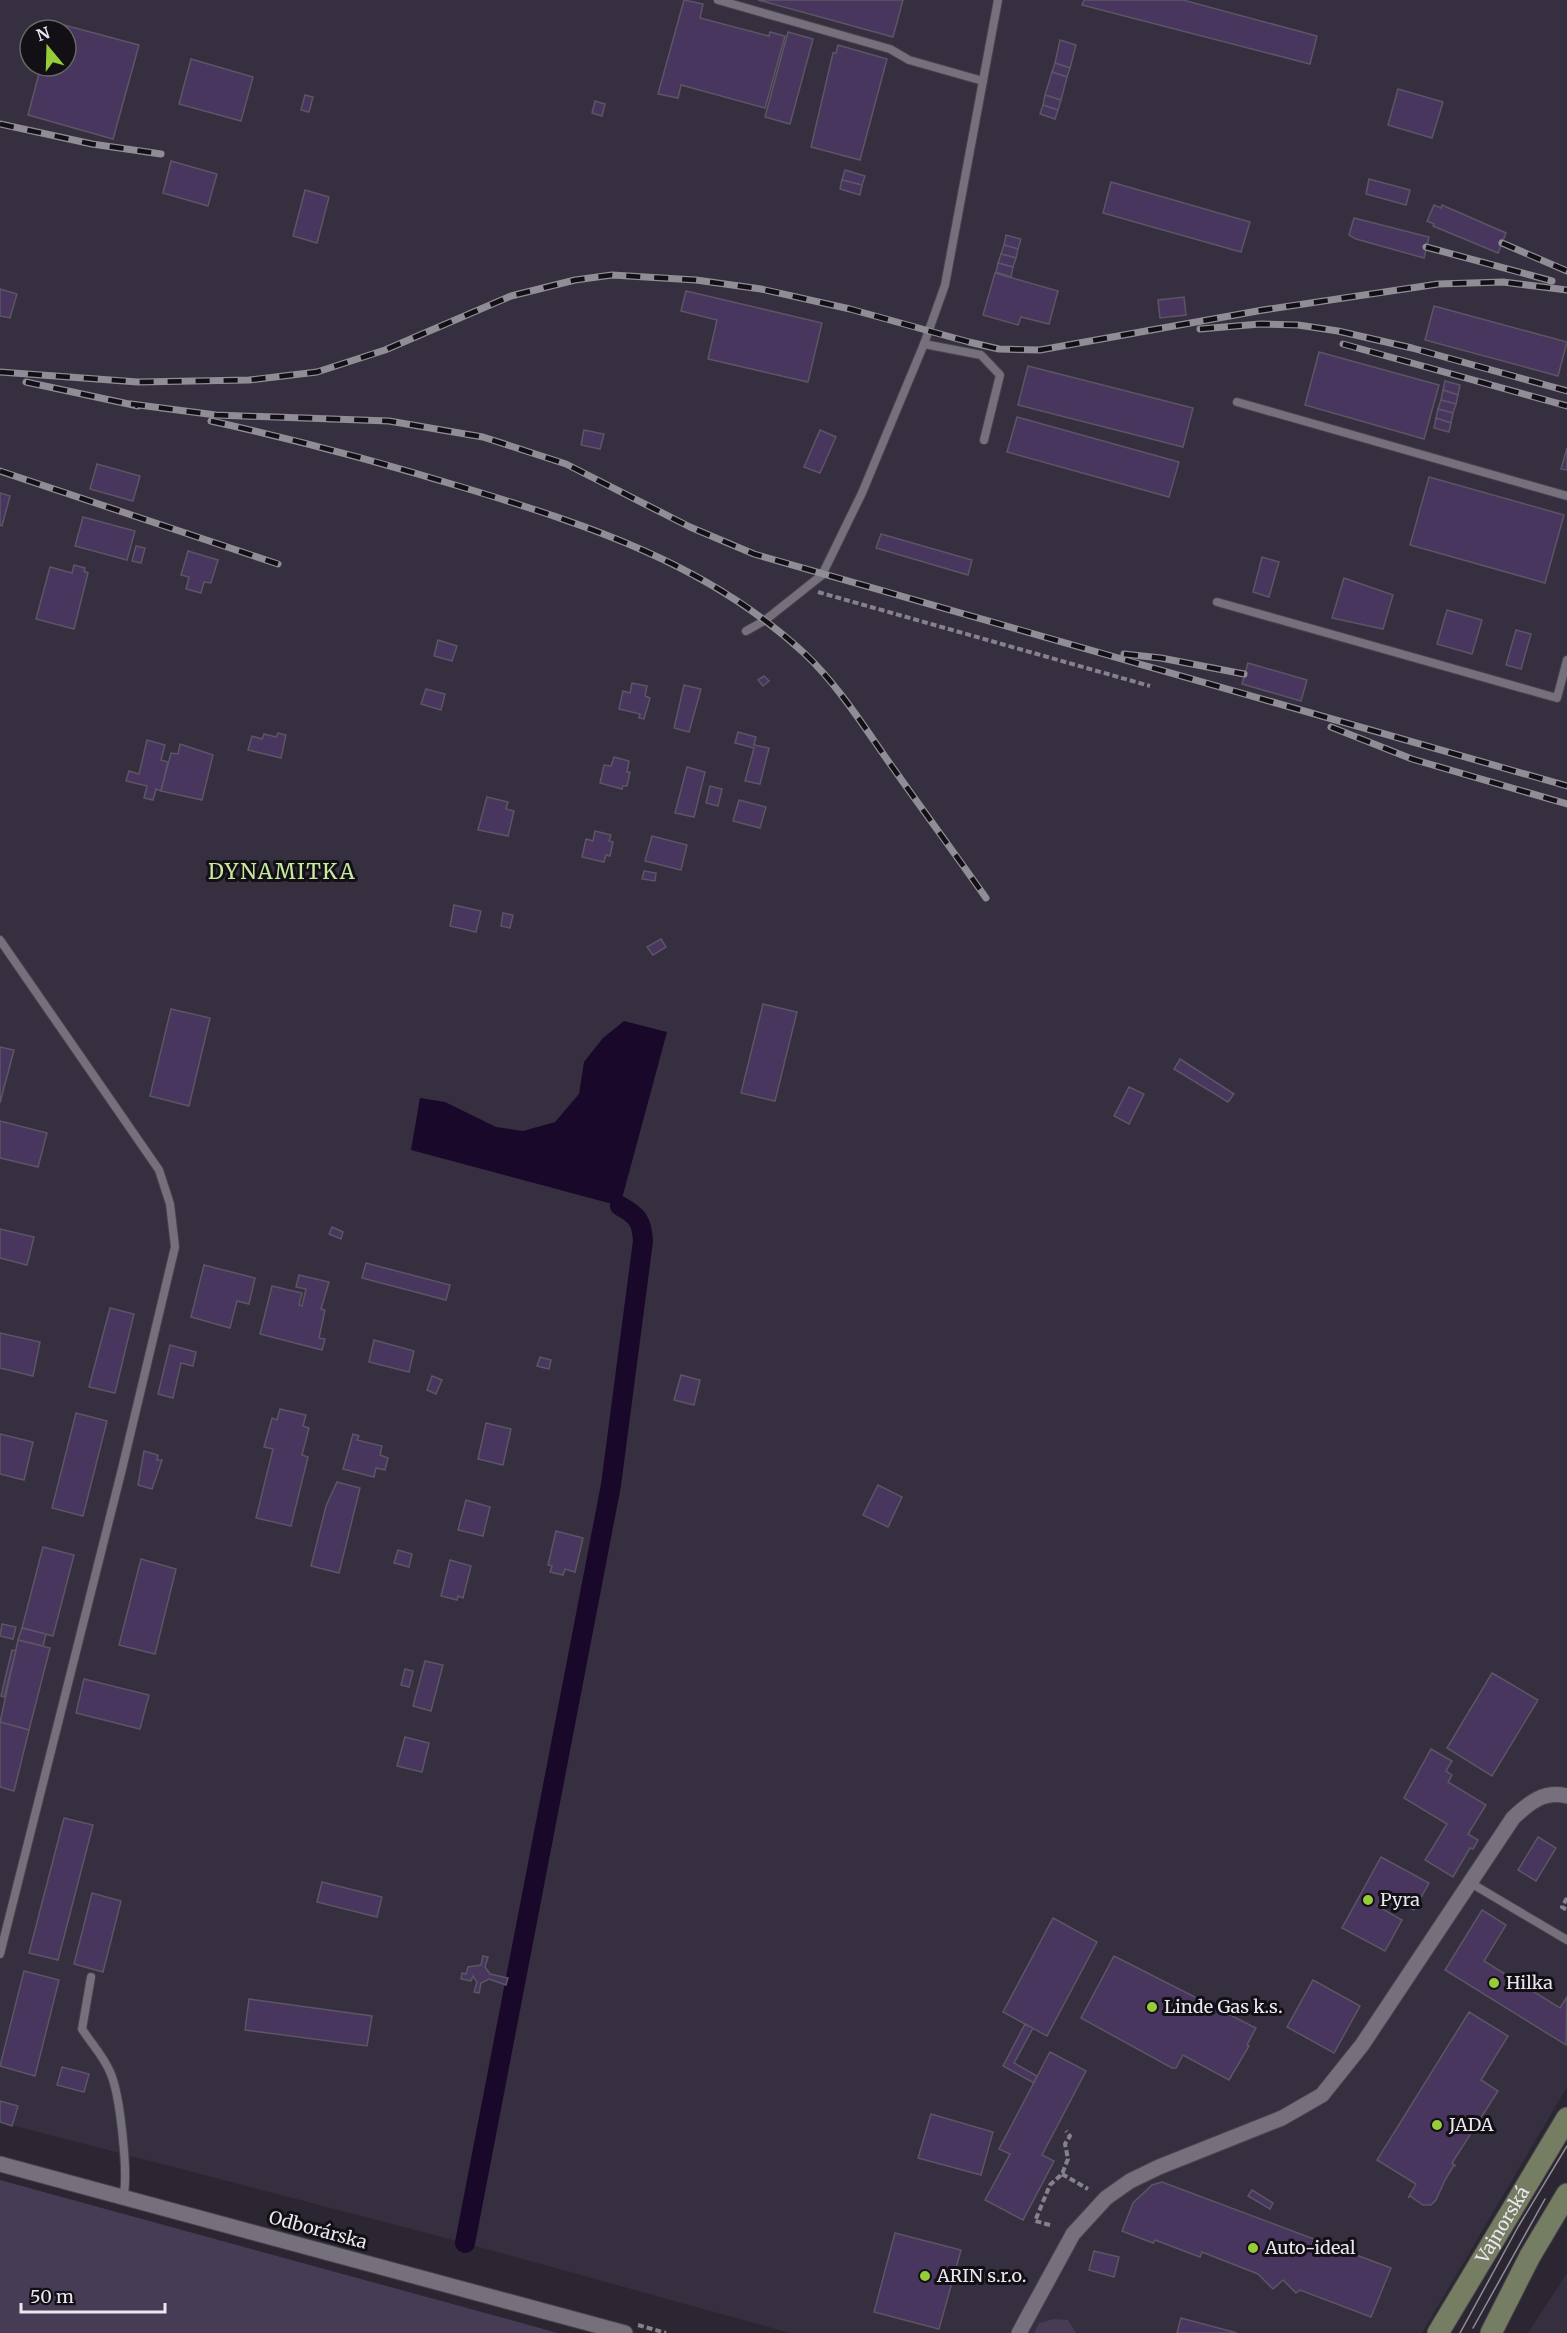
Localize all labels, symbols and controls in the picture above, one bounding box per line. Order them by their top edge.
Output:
north arrow [18,18,78,78]
text: N [34,22,53,45]
district label: DYNAMITKA [208,858,356,885]
place label: Pyra [1380,1888,1420,1911]
marker: Pyra [1361,1893,1375,1907]
place label: Hilka [1506,1971,1553,1994]
marker: Hilka [1487,1976,1501,1990]
place label: Linde Gas k.s. [1164,1995,1283,2018]
marker: Linde Gas k.s. [1145,2000,1159,2014]
place label: JADA [1448,2113,1494,2136]
marker: JADA [1430,2118,1444,2132]
street label: Vajnorská [1470,2182,1534,2268]
street label: Odborárska [266,2205,370,2254]
place label: Auto-ideal [1264,2236,1356,2259]
marker: Auto-ideal [1246,2241,1260,2255]
place label: ARIN s.r.o. [936,2264,1026,2287]
marker: ARIN s.r.o. [918,2269,932,2283]
scale bar [21,2276,165,2314]
text: 50 m [30,2285,74,2308]

